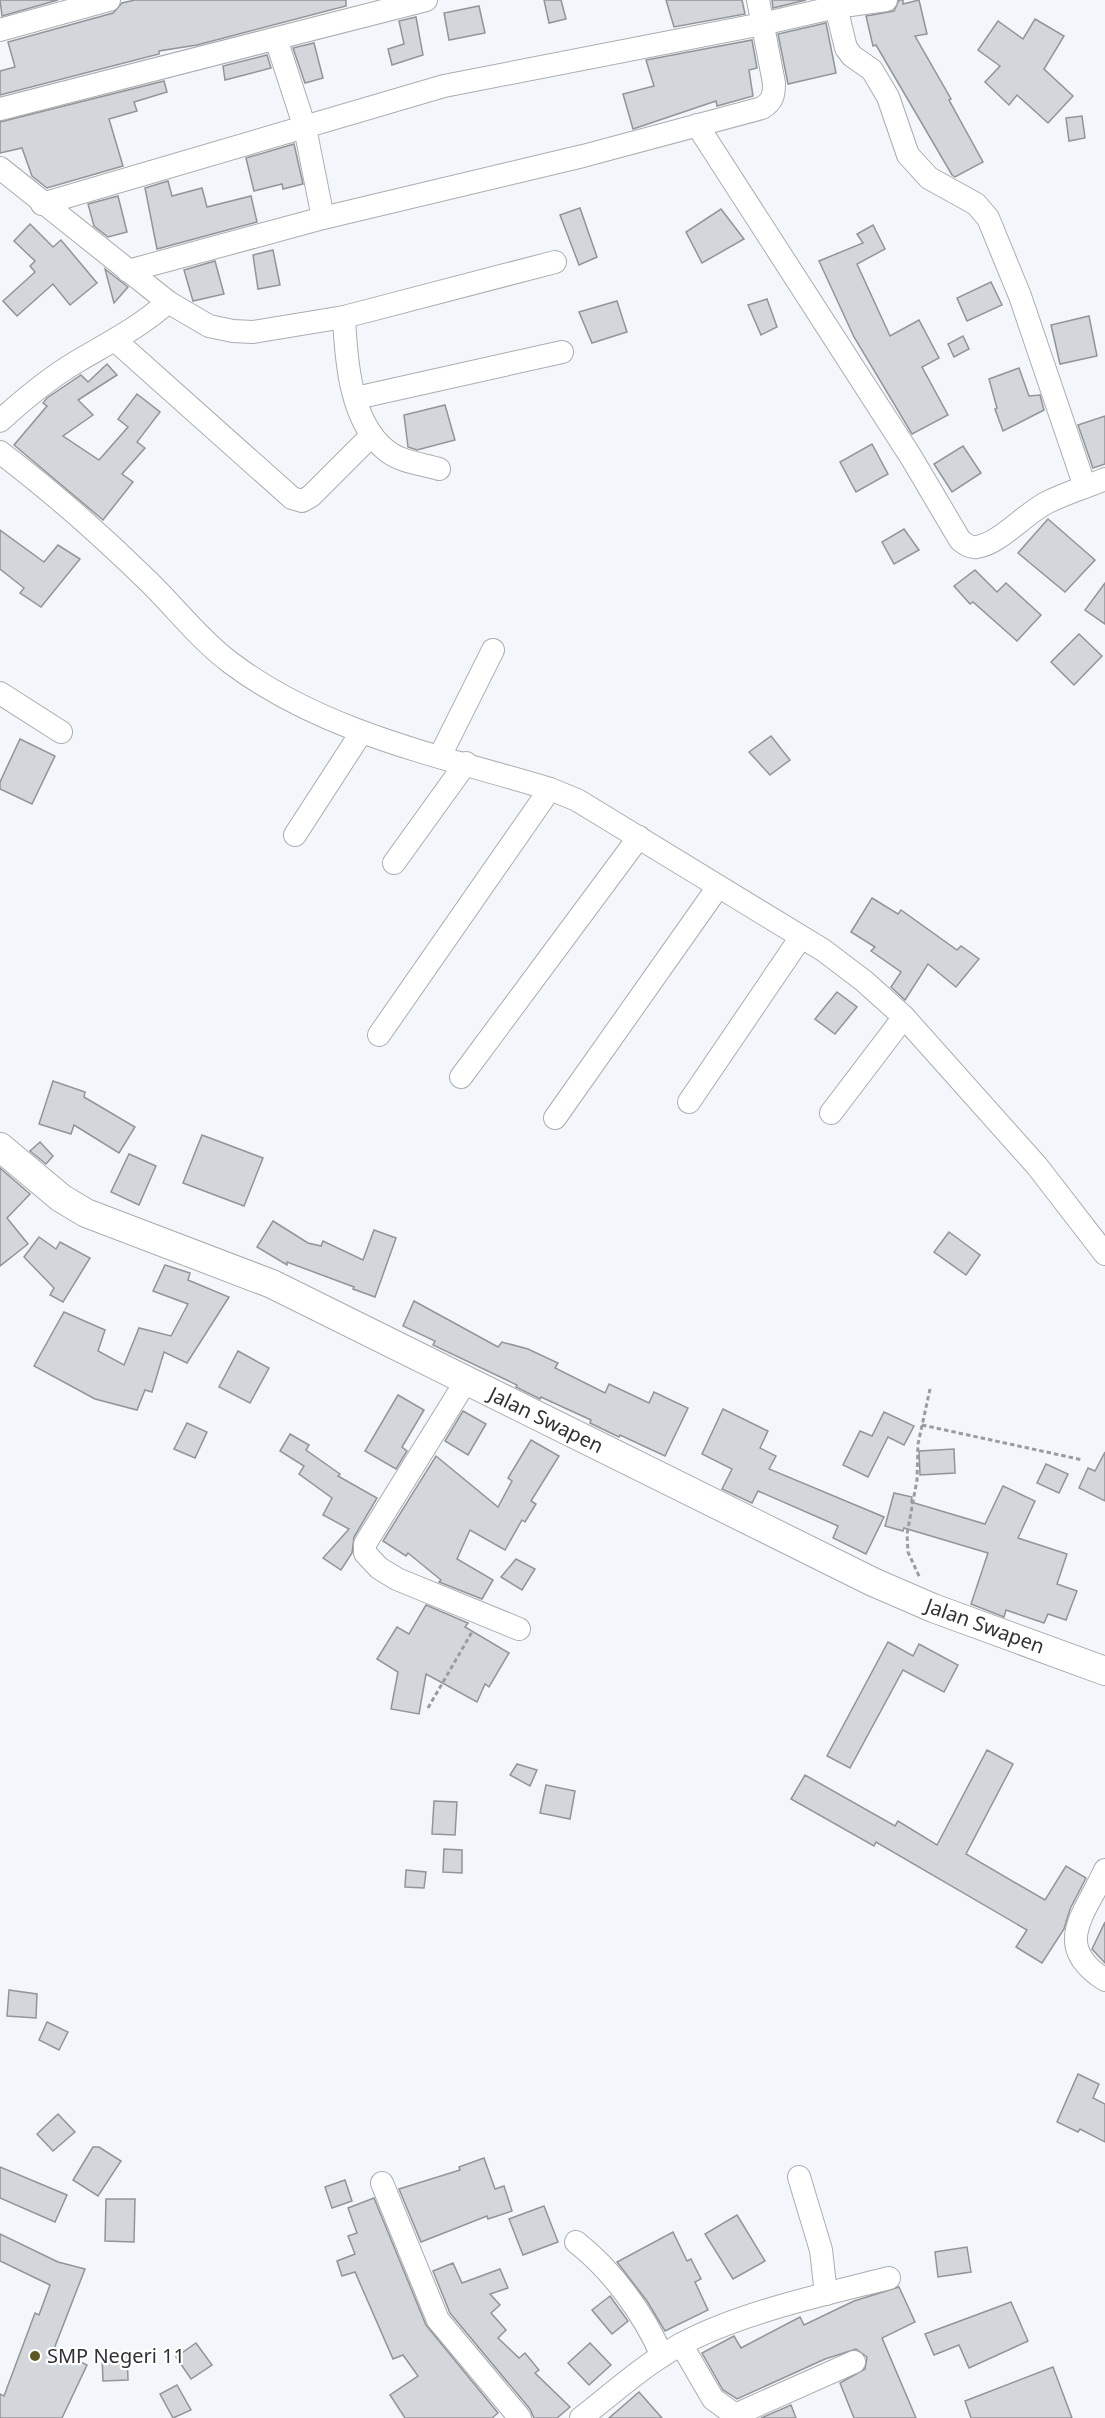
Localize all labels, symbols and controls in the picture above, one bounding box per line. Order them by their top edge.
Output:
street label: Jalan Swapen [483,1379,608,1459]
street label: Jalan Swapen [920,1591,1048,1660]
place label: SMP Negeri 11 [47,2342,185,2369]
marker: SMP Negeri 11 [28,2349,42,2363]

